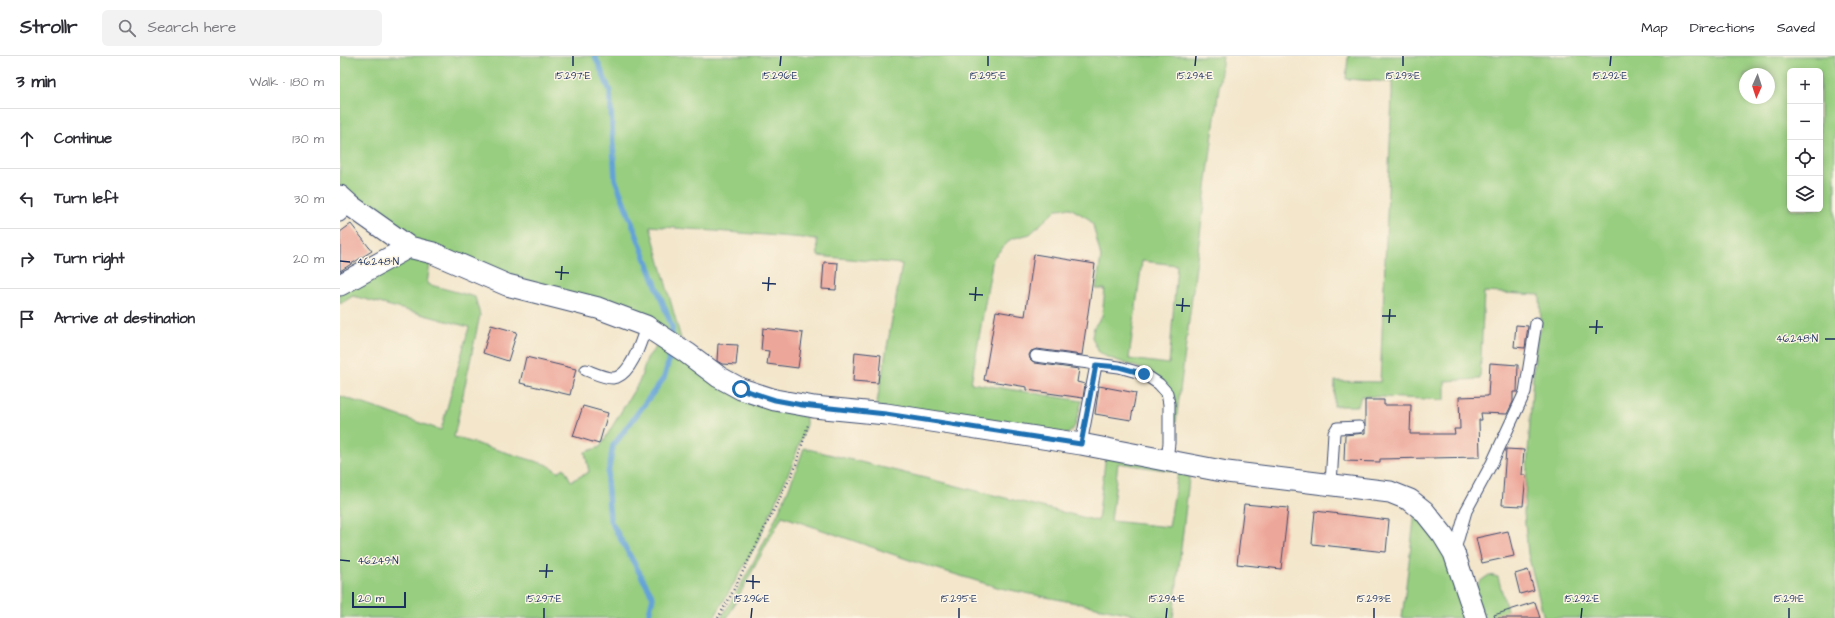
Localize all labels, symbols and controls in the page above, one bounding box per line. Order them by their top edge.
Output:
search box [102,10,382,46]
text: Strollr [20,14,78,41]
icon: search [116,17,138,39]
text: Search here [148,17,236,38]
text: Map [1641,18,1668,38]
text: Directions [1690,18,1755,38]
text: Saved [1777,18,1815,38]
north arrow [1739,68,1775,104]
map controls [1787,68,1823,212]
button: + [1787,68,1823,104]
text: 15.297°E [555,69,591,83]
text: 15.296°E [762,69,798,83]
text: 15.295°E [970,69,1006,83]
text: 15.294°E [1177,69,1213,83]
text: 15.293°E [1386,69,1420,83]
text: 15.292°E [1592,69,1628,83]
text: 3 min [16,70,56,94]
text: Walk · 180 m [249,73,324,91]
button: − [1787,104,1823,140]
icon: ahead [16,128,38,150]
text: Continue [54,128,112,149]
text: 130 m [292,130,324,148]
button: locate [1787,140,1823,176]
button: layers [1787,176,1823,212]
icon: left [16,188,38,210]
text: Turn left [54,188,118,209]
text: 30 m [294,190,324,208]
icon: right [16,248,38,270]
text: Turn right [54,248,125,269]
text: 20 m [293,250,324,268]
text: 46.248°N [357,255,399,269]
icon: arrive [16,308,38,330]
text: Arrive at destination [54,308,195,329]
text: 46.248°N [1776,332,1818,346]
route end [1135,365,1153,383]
route start [732,380,750,398]
text: 46.249°N [357,554,399,568]
scale bar [352,590,406,609]
text: 20 m [358,591,384,606]
text: 15.297°E [526,592,562,606]
text: 15.296°E [734,592,770,606]
text: 15.295°E [941,592,977,606]
text: 15.294°E [1149,592,1185,606]
text: 15.293°E [1357,592,1391,606]
text: 15.292°E [1564,592,1600,606]
text: 15.291°E [1774,592,1804,606]

